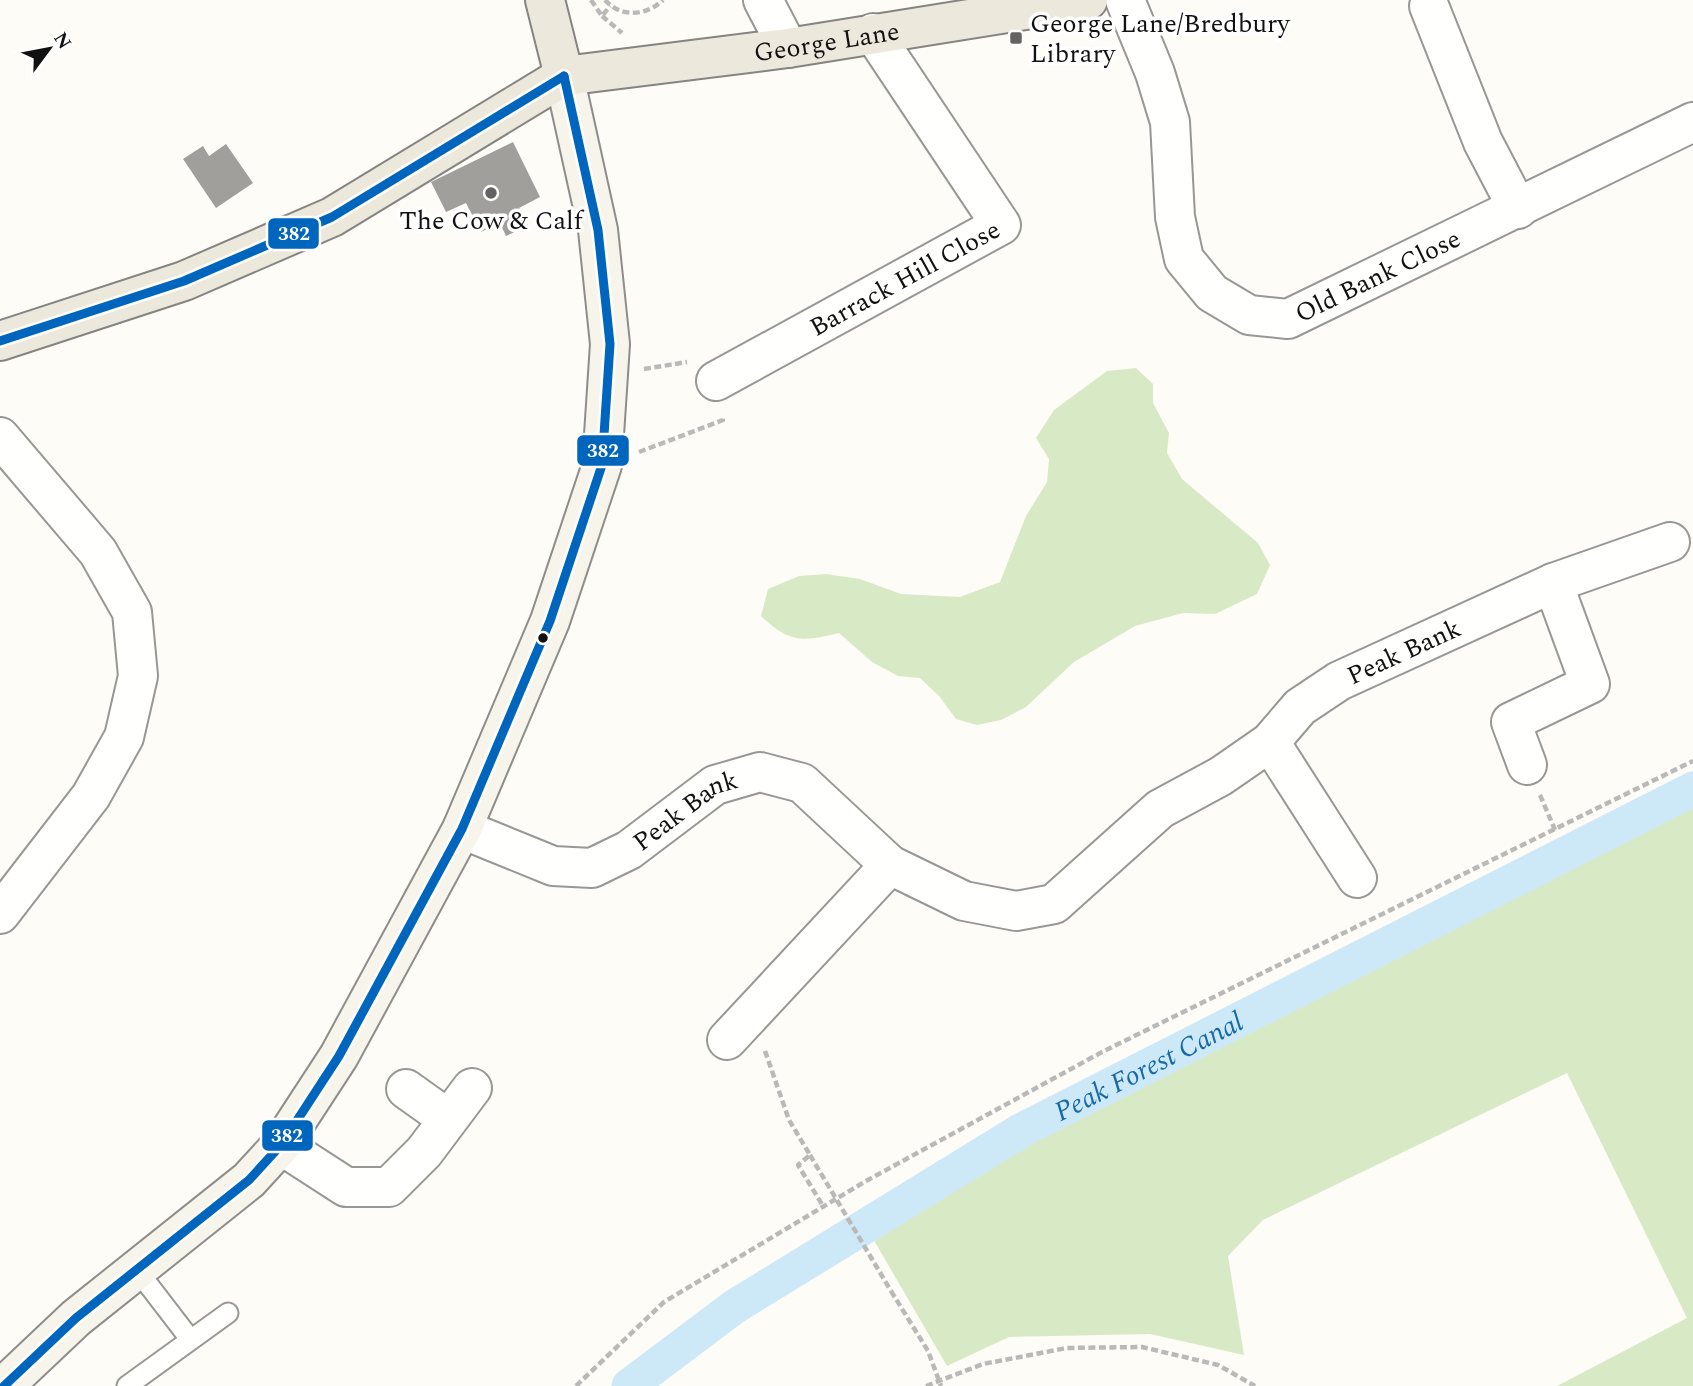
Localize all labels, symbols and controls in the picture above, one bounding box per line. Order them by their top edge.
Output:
place label: George Lane/Bredbury Library [1030,4,1291,74]
street label: George Lane [751,11,902,73]
north arrow [14,14,84,84]
text: N [46,27,79,55]
marker: George Lane/Bredbury Library [1008,30,1024,46]
marker: The Cow & Calf [483,185,499,201]
place label: The Cow & Calf [399,201,585,241]
street label: Barrack Hill Close [802,210,1008,347]
line badge: 382 [267,217,320,250]
street label: Old Bank Close [1288,219,1468,334]
text: 382 [278,220,310,249]
line badge: 382 [576,434,630,467]
text: 382 [587,437,619,466]
street label: Peak Bank [1340,609,1468,696]
unlabelled marker [536,631,550,645]
street label: Peak Bank [624,760,743,862]
water label: Peak Forest Canal [1047,1001,1251,1133]
line badge: 382 [261,1119,314,1152]
text: 382 [271,1122,303,1151]

